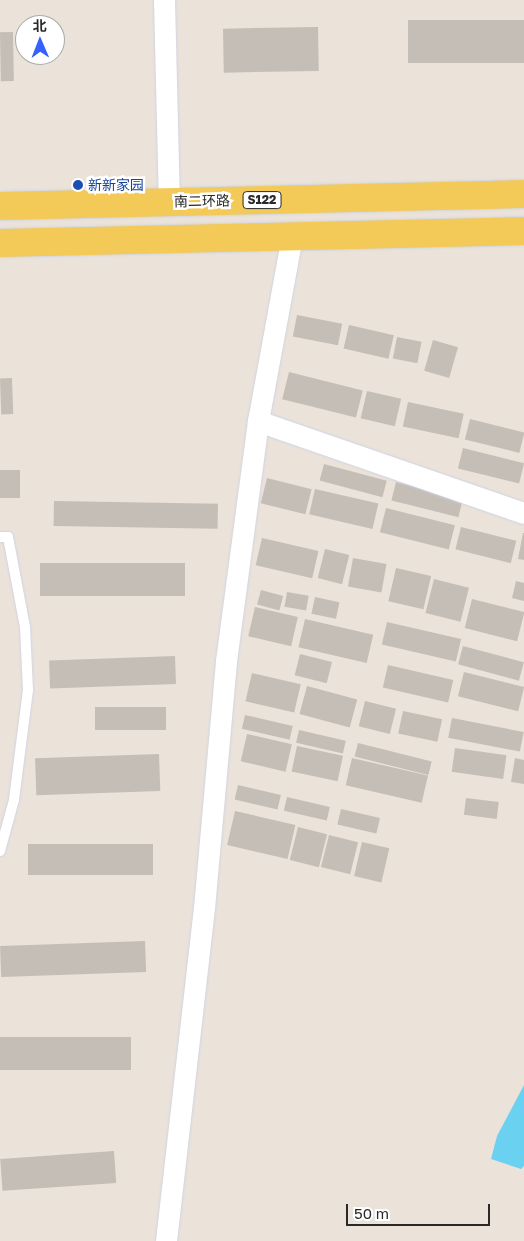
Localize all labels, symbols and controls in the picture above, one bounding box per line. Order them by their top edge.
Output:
north arrow [15,15,65,65]
text: 北 [33,17,47,34]
place label: 新新家园 [88,177,144,193]
marker: 新新家园 [72,179,84,191]
road number: S122 [242,190,282,210]
street label: 南二环路 [174,192,230,210]
scale bar [349,1194,493,1226]
text: 50 m [354,1204,389,1222]

